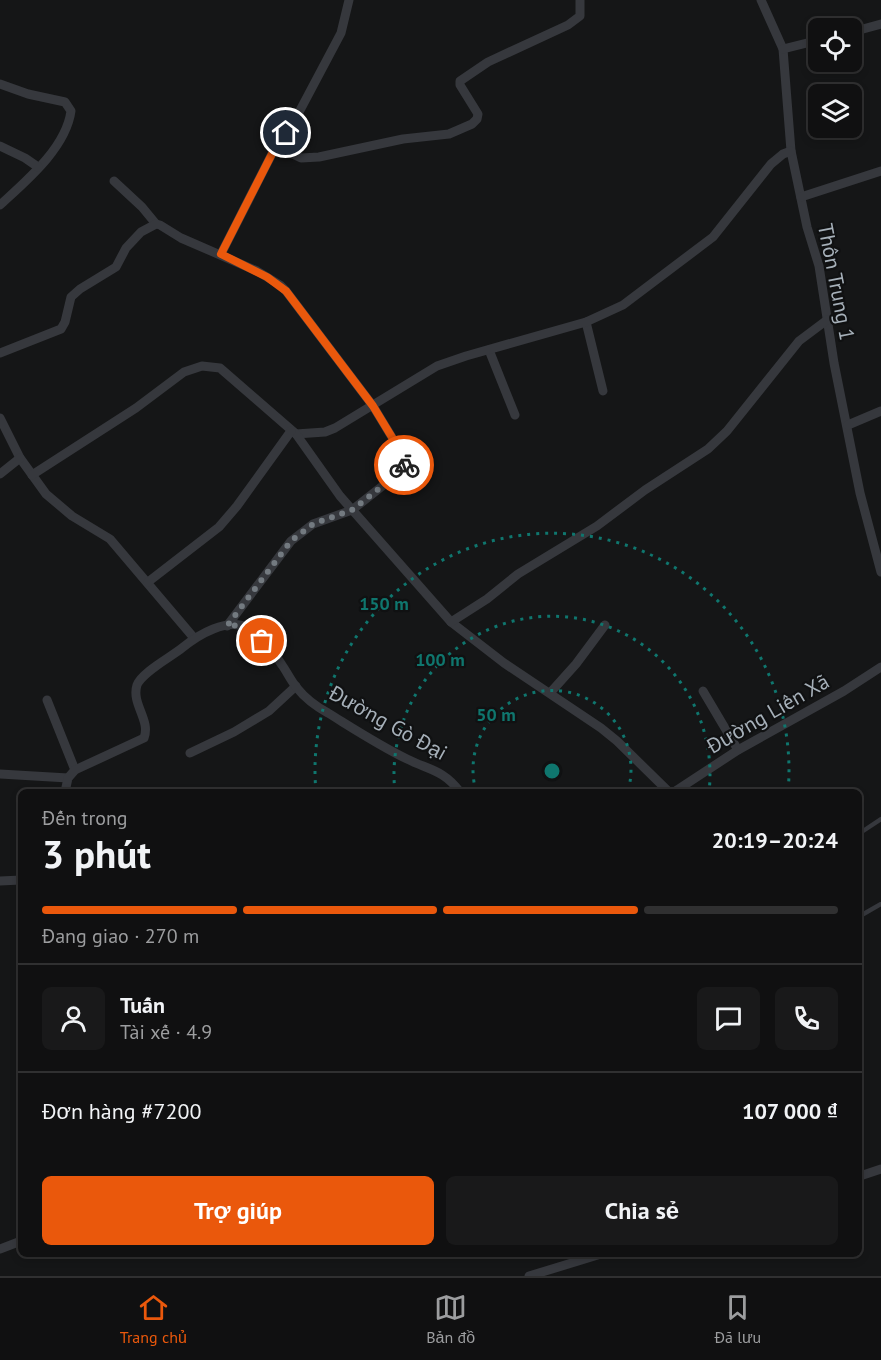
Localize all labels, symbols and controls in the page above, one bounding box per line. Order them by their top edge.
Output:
map controls [808,18,862,138]
button: locate [808,18,862,72]
button: layers [808,84,862,138]
pin [260,107,311,158]
icon: home [269,116,302,149]
street label: Thôn Trung 1 [812,221,861,343]
courier [374,435,434,495]
icon: bike [388,449,421,482]
text: 150 m [359,592,409,615]
pin [236,615,287,666]
icon: bag [245,624,278,657]
text: 100 m [415,648,465,671]
street label: Đường Liên Xã [701,668,834,760]
street label: Đường Gò Đại [324,679,452,766]
text: 50 m [476,703,516,726]
centre of rings [542,761,562,781]
text: Đến trong [42,805,128,831]
text: 20:19–20:24 [712,826,838,854]
text: 3 phút [42,828,151,879]
text: Đang giao · 270 m [42,923,199,949]
button: person [42,987,105,1050]
button: chat [697,987,760,1050]
button: phone [775,987,838,1050]
text: Tuấn [120,991,165,1019]
text: Tài xế · 4.9 [120,1019,212,1045]
text: Đơn hàng #7200 [42,1097,201,1125]
text: 107 000 ₫ [742,1097,838,1125]
button: Trợ giúp [42,1176,434,1245]
button: Chia sẻ [446,1176,838,1245]
tab: Trang chủ [120,1291,187,1347]
tab: Bản đồ [426,1291,475,1347]
tab: Đã lưu [715,1291,761,1347]

